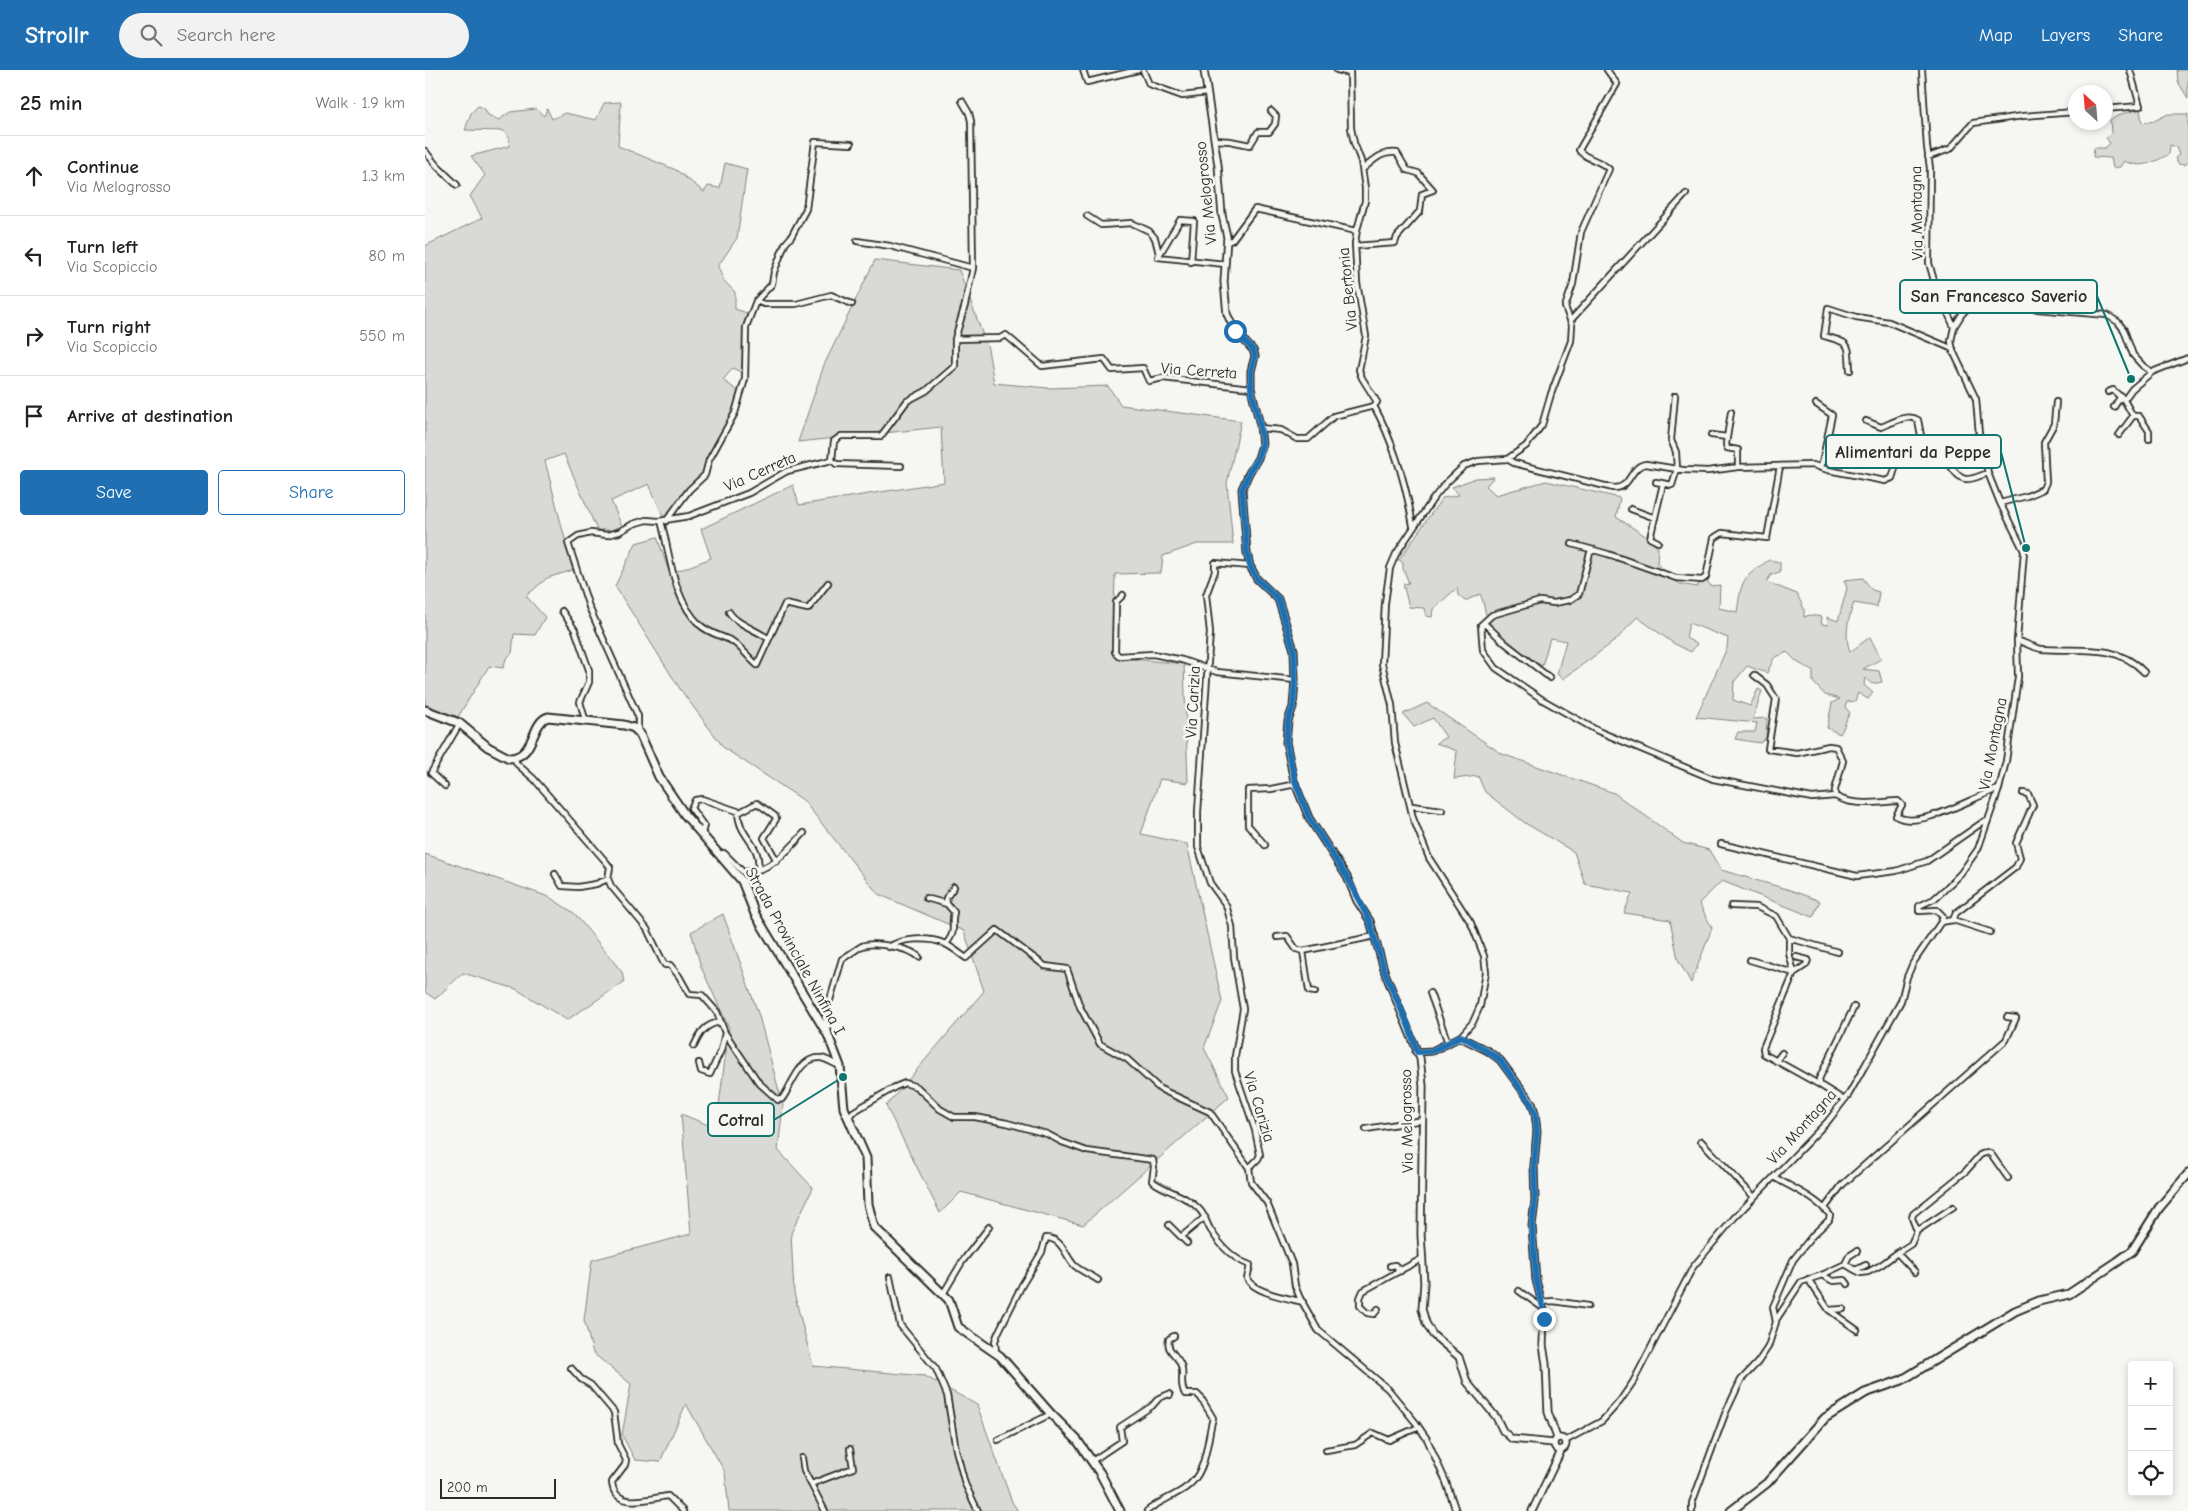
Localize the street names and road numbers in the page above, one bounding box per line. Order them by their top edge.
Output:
street label: Via Melogrosso [1192,140,1220,246]
street label: Via Montagna [1907,166,1927,260]
street label: Via Bertonia [1335,247,1361,331]
street label: Via Cerreta [1160,359,1238,383]
street label: Via Cerreta [721,448,799,496]
street label: Via Carizia [1182,665,1204,739]
street label: Via Montagna [1975,696,2011,792]
street label: Strada Provinciale Ninfina I [741,864,849,1038]
street label: Via Melogrosso [1397,1069,1417,1173]
street label: Via Carizia [1240,1070,1278,1144]
street label: Via Montagna [1764,1086,1840,1168]

